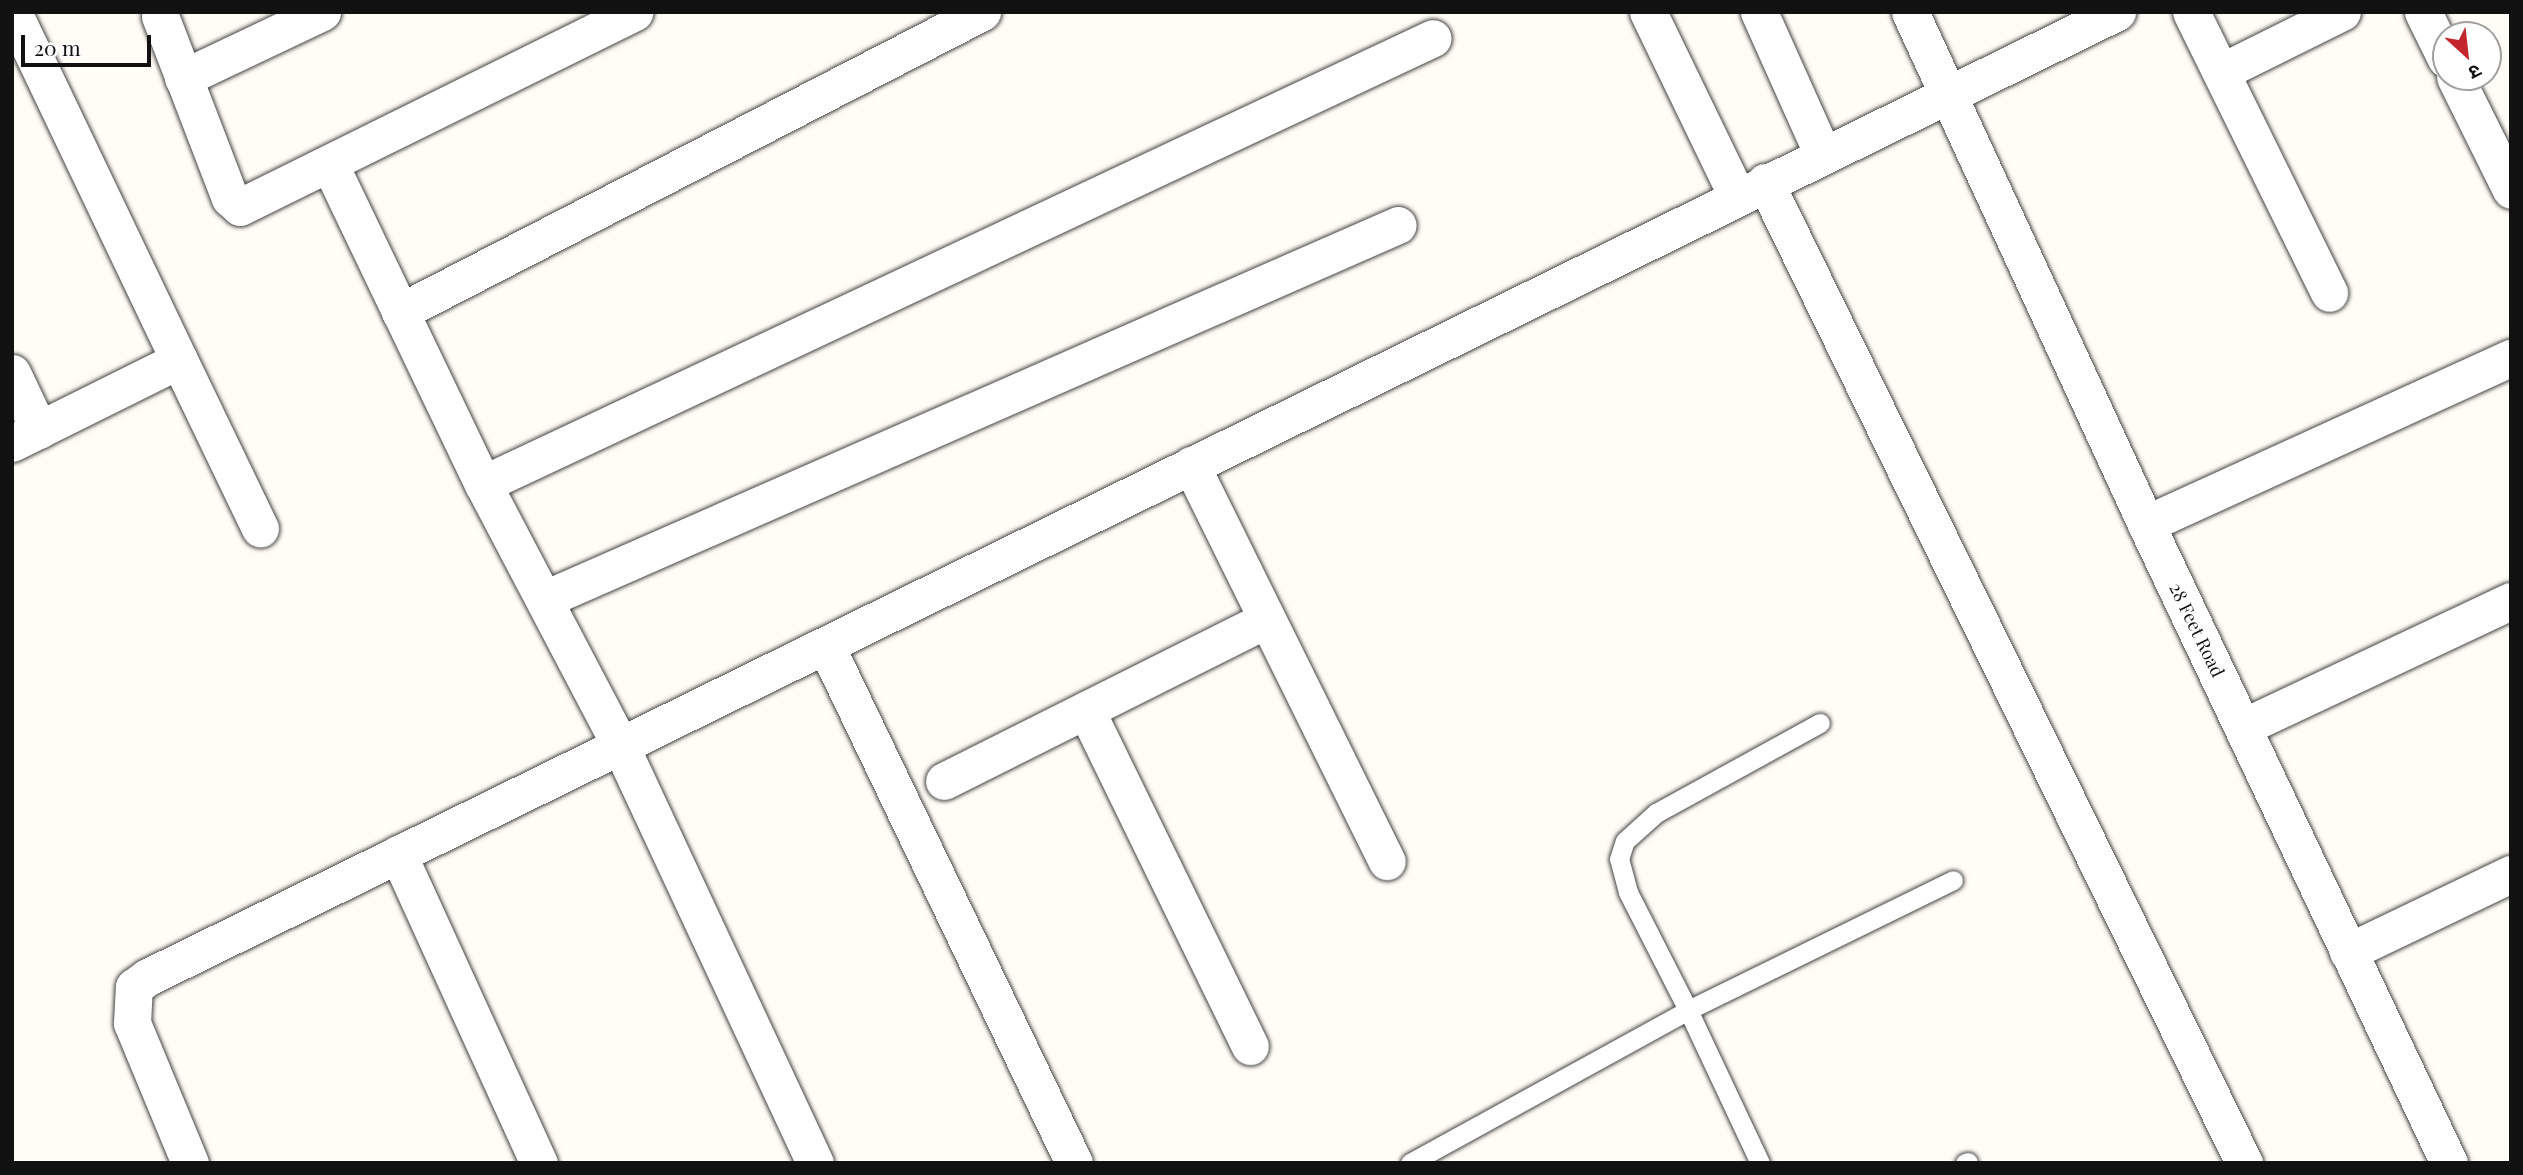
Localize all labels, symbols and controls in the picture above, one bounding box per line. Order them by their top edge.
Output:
scale bar [24,21,154,65]
north arrow [2432,21,2502,91]
text: 20 m [34,33,81,61]
text: उ [2465,59,2486,87]
street label: 28 Feet Road [2165,579,2229,681]

